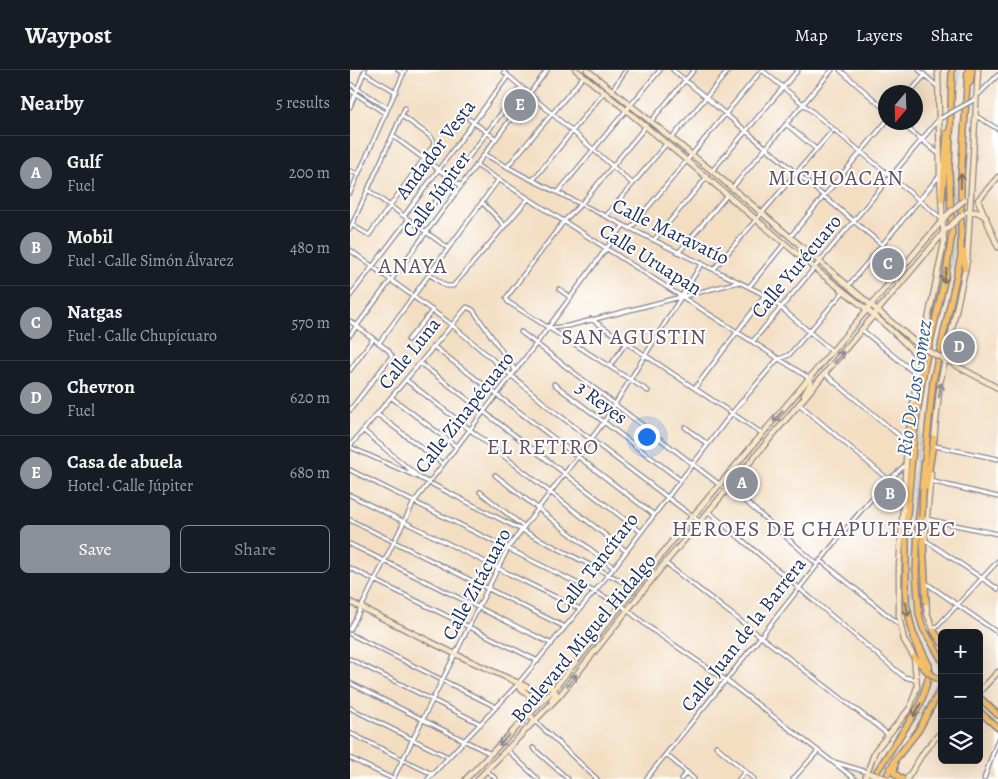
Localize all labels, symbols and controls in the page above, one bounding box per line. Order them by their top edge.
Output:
text: Waypost [25,19,112,51]
text: Map [795,23,828,47]
text: Layers [856,23,903,47]
text: Share [931,23,973,47]
north arrow [878,85,923,130]
pin: E [504,86,536,124]
text: Nearby [20,89,83,117]
text: 5 results [276,92,330,114]
street label: Andador Vesta [388,93,482,205]
street label: Calle Júpiter [396,145,477,243]
text: Gulf [67,149,101,175]
text: A [31,162,41,184]
text: 200 m [289,162,330,184]
district label: MICHOACAN [768,163,904,193]
one-way arrow [956,173,966,190]
text: Fuel [67,175,95,197]
street label: Calle Maravatío [608,191,734,271]
street label: Calle Yurécuaro [745,209,848,324]
street label: Calle Uruapan [594,217,707,302]
text: Mobil [67,224,113,250]
text: B [31,237,41,259]
text: 480 m [290,237,330,259]
pin: C [872,245,904,283]
text: Fuel · Calle Simón Álvarez [67,250,234,272]
district label: ANAYA [377,251,448,281]
one-way arrow [940,267,949,283]
text: Natgas [67,299,122,325]
street label: Calle Luna [372,311,447,395]
text: C [31,312,41,334]
text: 570 m [291,312,330,334]
water label: Rio De Los Gomez [889,317,939,458]
district label: SAN AGUSTIN [561,322,707,352]
text: Fuel · Calle Chupícuaro [67,325,217,347]
pin: D [943,328,975,366]
street label: Calle Zinapécuaro [408,346,520,479]
one-way arrow [833,351,844,364]
text: Chevron [67,374,135,400]
street label: 3 Reyes [570,374,633,431]
one-way arrow [935,382,945,398]
text: D [30,387,42,409]
text: 620 m [290,387,330,409]
text: Fuel [67,400,95,422]
one-way arrow [772,409,784,422]
your location [634,424,660,450]
district label: EL RETIRO [487,432,599,462]
text: Casa de abuela [67,449,183,475]
text: E [31,462,41,484]
text: 680 m [290,462,330,484]
pin: A [726,464,758,502]
text: Hotel · Calle Júpiter [67,475,193,497]
pin: B [874,475,906,513]
street label: Calle Tancítaro [548,507,645,620]
district label: HEROES DE CHAPULTEPEC [672,514,956,544]
street label: Calle Zitácuaro [436,523,517,645]
button: Save [20,525,170,573]
button: Share [180,525,330,573]
street label: Boulevard Miguel Hidalgo [505,548,662,729]
street label: Calle Juan de la Barrera [674,551,813,717]
one-way arrow [903,601,913,617]
map controls [938,629,983,764]
button: + [938,629,983,674]
one-way arrow [566,674,577,687]
button: − [938,674,983,719]
one-way arrow [912,702,921,717]
button: layers [938,719,983,764]
one-way arrow [498,734,510,746]

